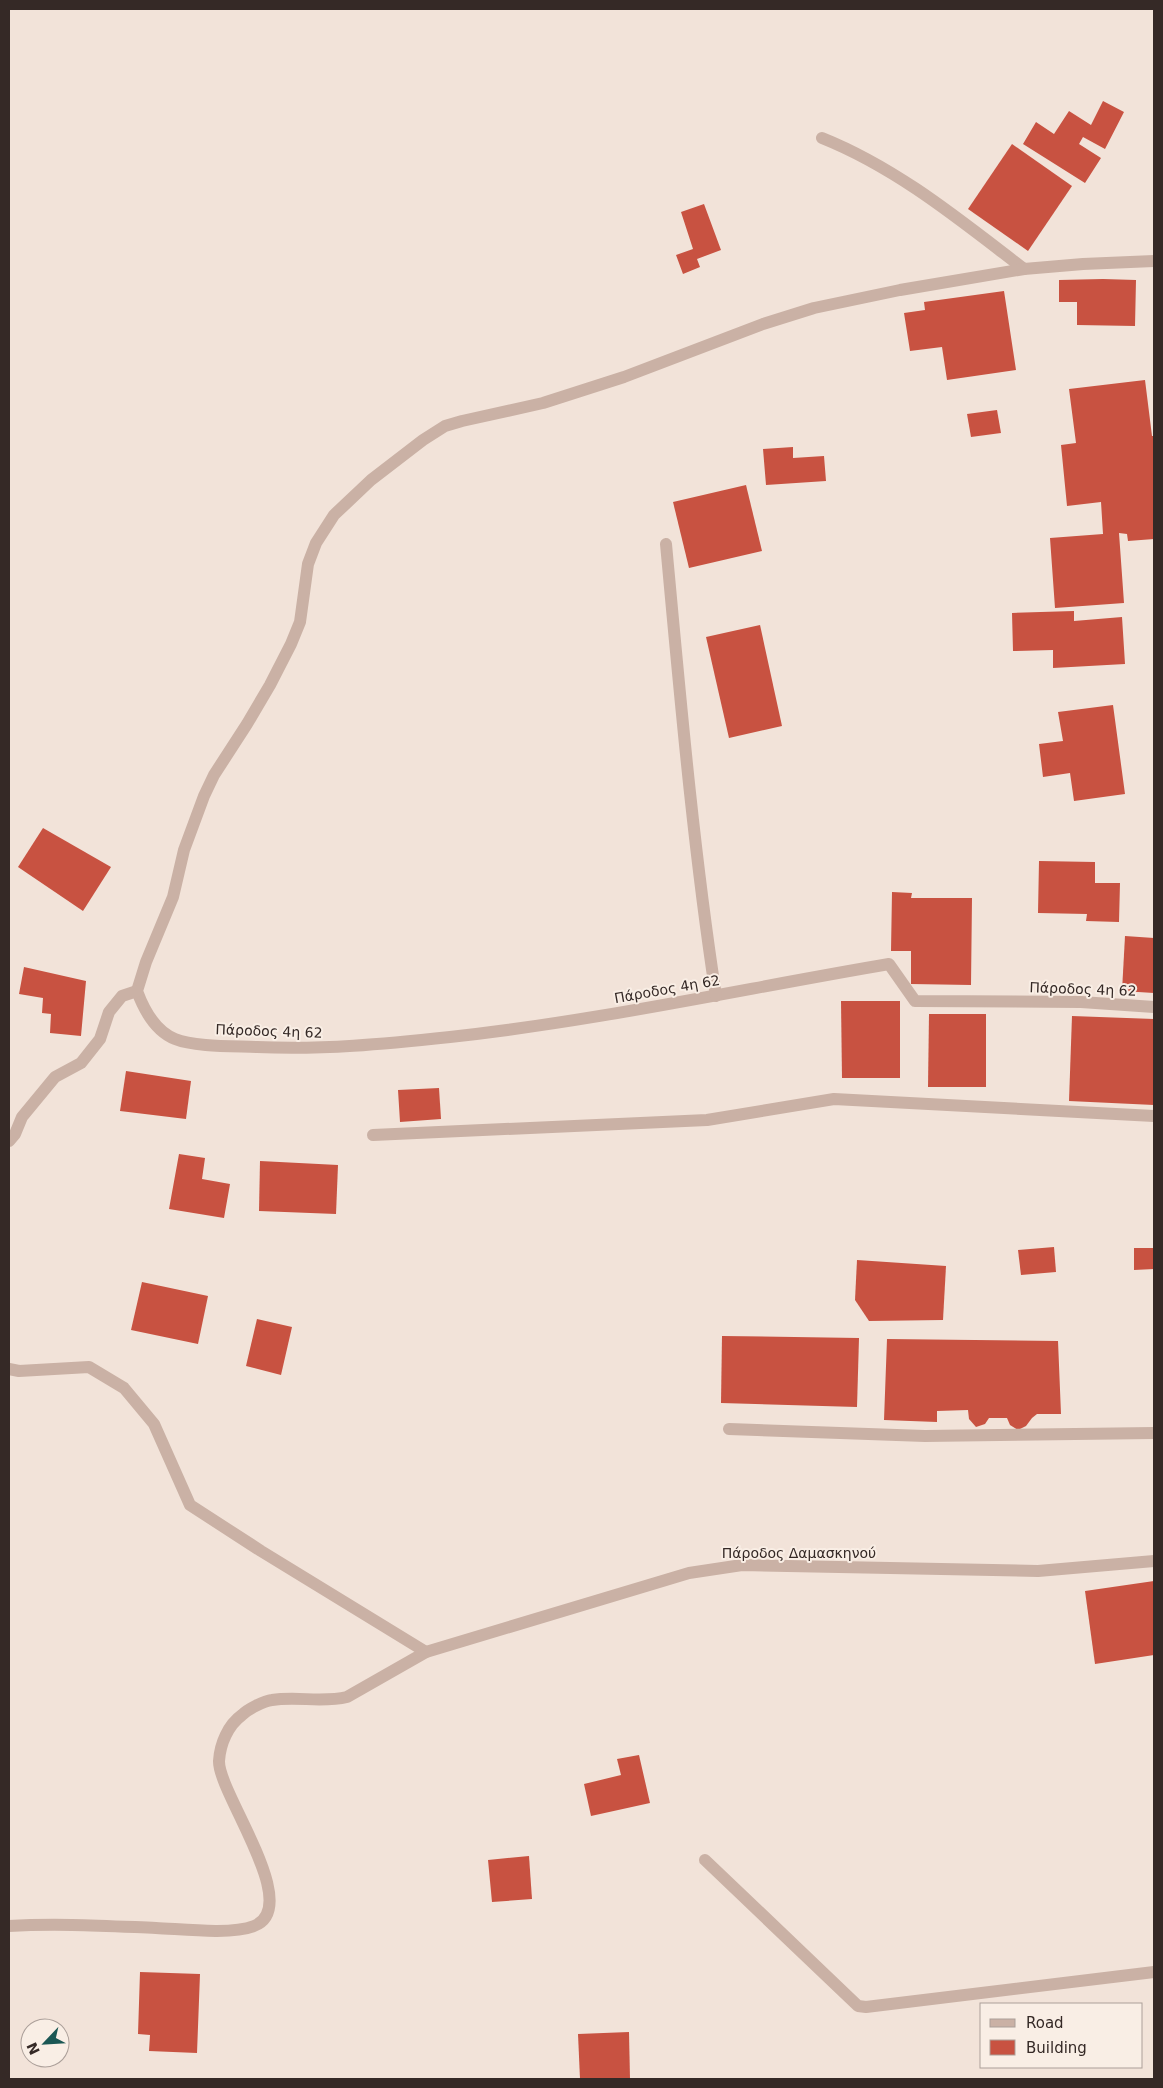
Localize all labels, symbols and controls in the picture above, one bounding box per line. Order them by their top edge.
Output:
street label: Πάροδος 4η 62 [613,972,721,1006]
street label: Πάροδος 4η 62 [1029,979,1137,999]
street label: Πάροδος 4η 62 [215,1021,323,1041]
street label: Πάροδος Δαμασκηνού [722,1545,876,1561]
legend [980,2003,1143,2068]
text: Road [1026,2014,1064,2032]
north arrow [20,2018,70,2068]
text: Building [1026,2039,1087,2057]
text: N [23,2040,43,2057]

